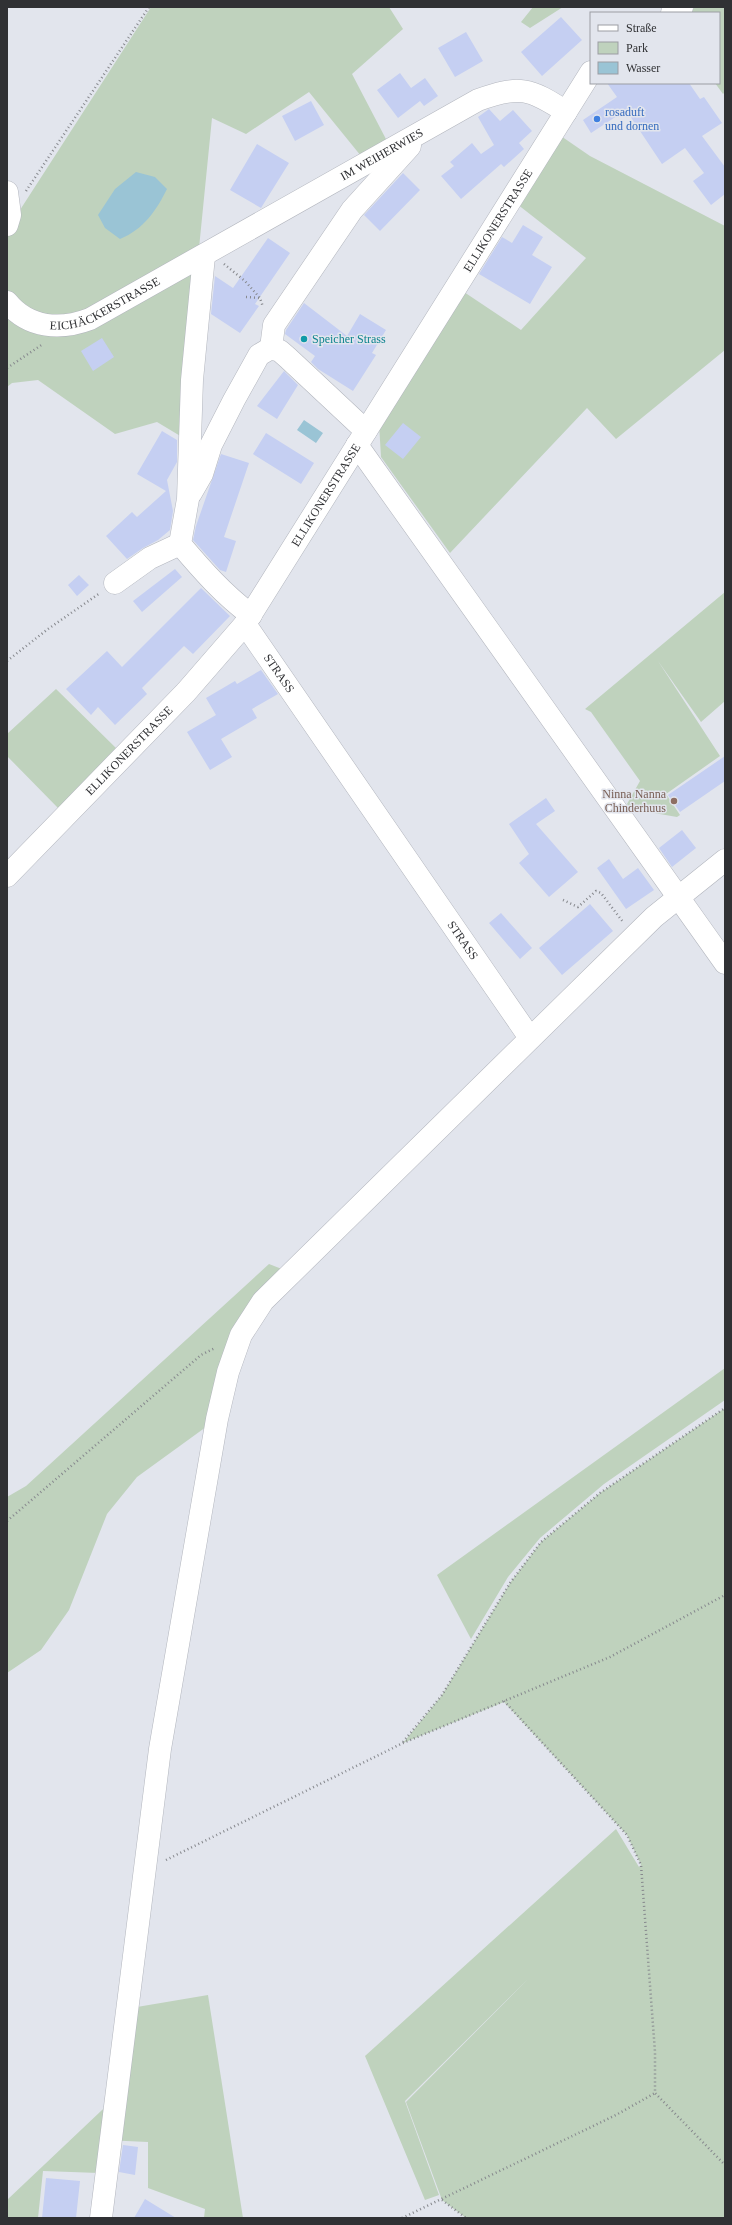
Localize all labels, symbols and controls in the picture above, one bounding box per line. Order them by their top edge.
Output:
legend [590,12,720,84]
text: Straße [626,21,657,35]
text: Park [626,41,648,55]
text: Wasser [626,61,660,75]
place label: rosaduft und dornen [605,105,659,133]
marker: rosaduft und dornen [592,114,602,124]
street label: IM WEIHERWIES [338,125,426,183]
street label: ELLIKONERSTRASSE [460,166,535,275]
street label: EICHÄCKERSTRASSE [49,274,162,333]
place label: Speicher Strass [312,332,386,346]
marker: Speicher Strass [299,334,309,344]
street label: ELLIKONERSTRASSE [288,441,363,549]
street label: STRASS [261,651,297,696]
street label: ELLIKONERSTRASSE [83,703,175,798]
place label: Ninna Nanna Chinderhuus [602,787,667,815]
marker: Ninna Nanna Chinderhuus [669,796,679,806]
street label: STRASS [444,918,481,962]

